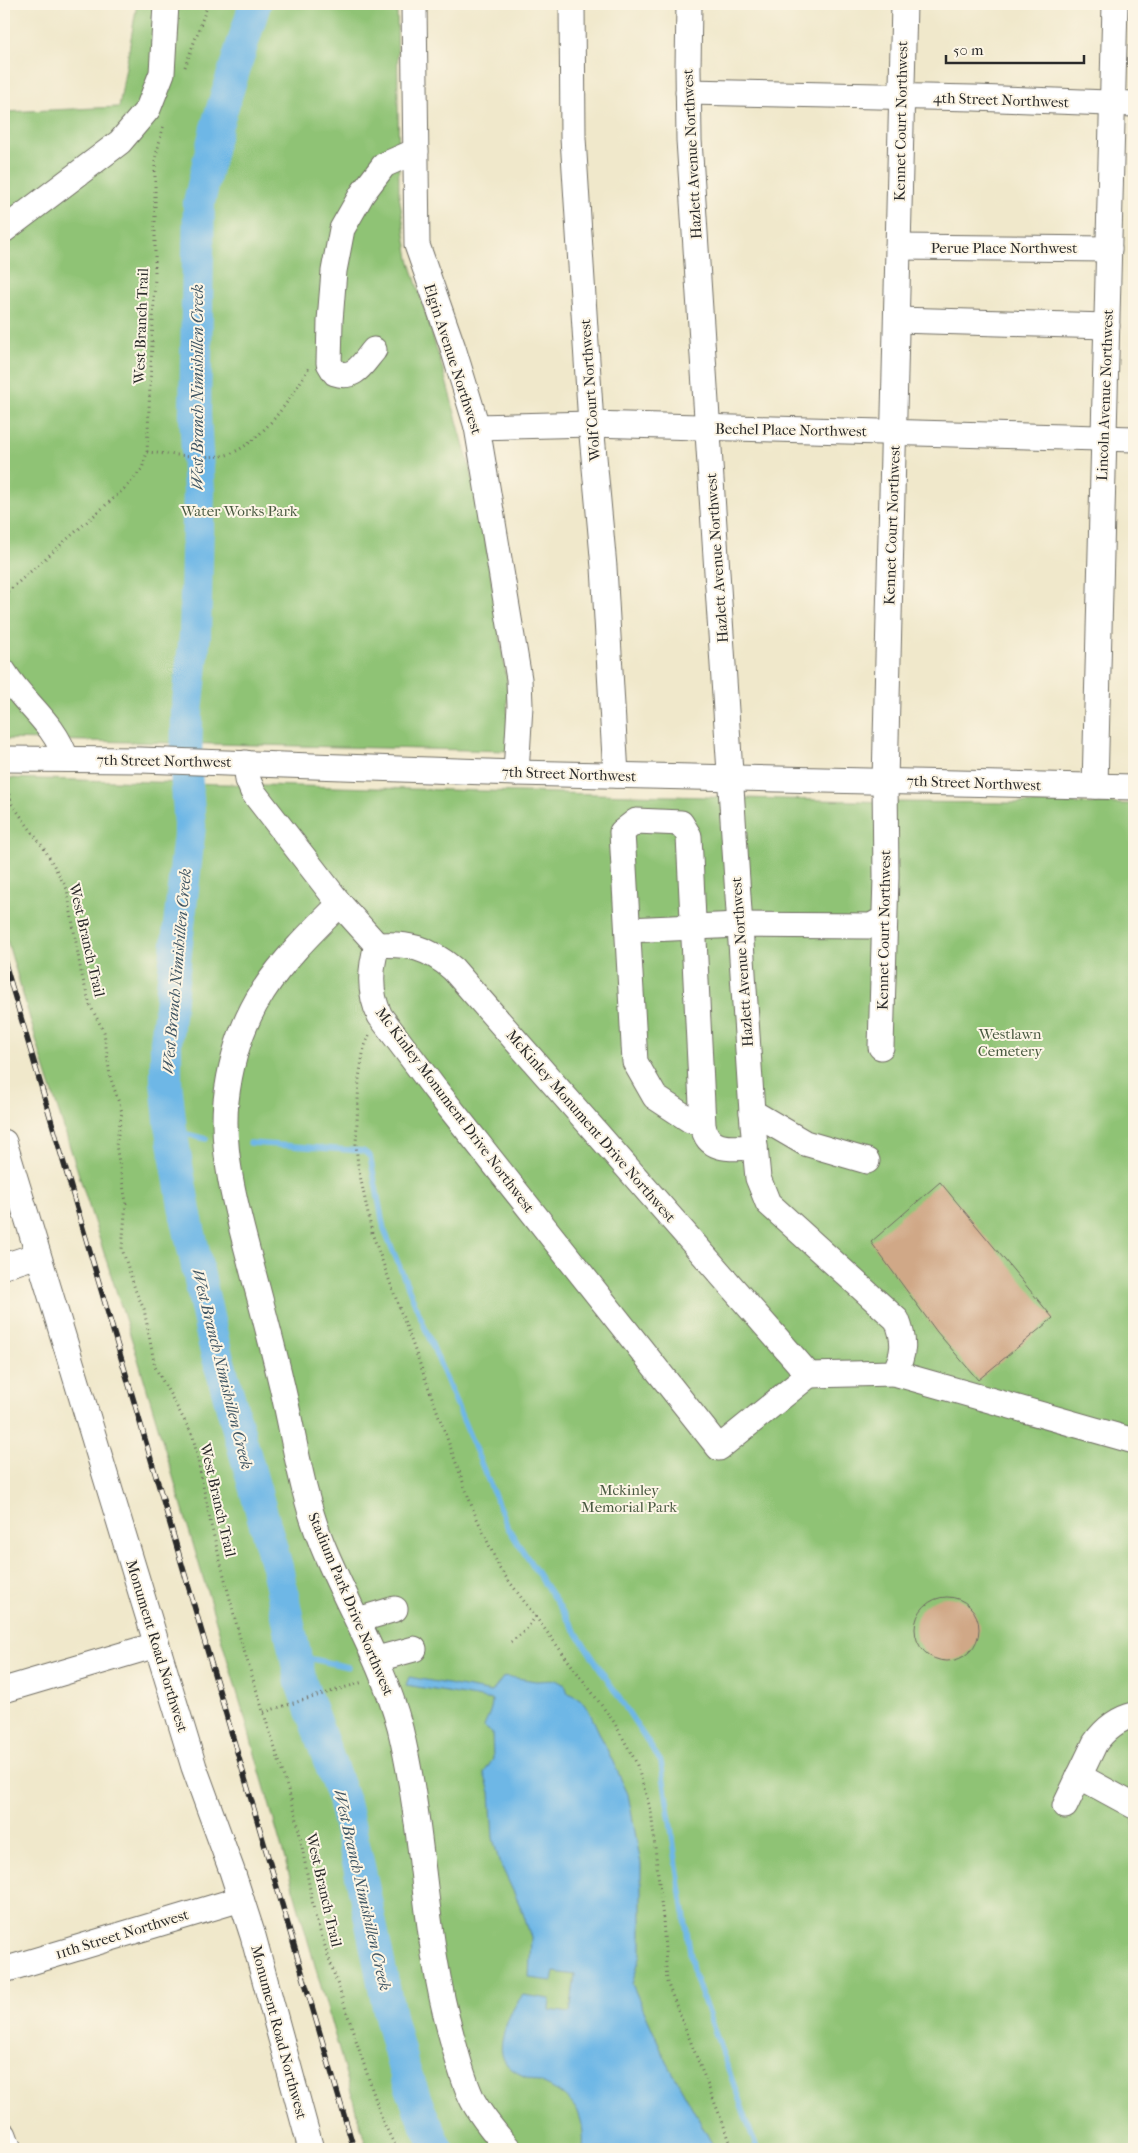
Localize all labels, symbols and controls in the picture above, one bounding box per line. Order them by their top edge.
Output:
scale bar [946,32,1083,64]
street label: Kennet Court Northwest [891,40,911,201]
text: 50 m [953,41,984,59]
street label: Hazlett Avenue Northwest [679,68,705,239]
street label: 4th Street Northwest [933,89,1070,111]
street label: Perue Place Northwest [931,239,1078,257]
street label: West Branch Trail [130,268,152,385]
street label: Elgin Avenue Northwest [420,282,486,437]
water label: West Branch Nimishillen Creek [188,284,207,490]
street label: Lincoln Avenue Northwest [1093,308,1117,481]
street label: Wolf Court Northwest [576,318,604,463]
street label: Bechel Place Northwest [715,420,868,440]
street label: Kennet Court Northwest [880,444,904,605]
street label: Hazlett Avenue Northwest [702,472,732,644]
park label: Water Works Park [180,502,298,520]
street label: 7th Street Northwest [96,751,232,771]
street label: 7th Street Northwest [501,763,637,785]
street label: 7th Street Northwest [906,772,1042,794]
street label: Kennet Court Northwest [874,849,894,1010]
water label: West Branch Nimishillen Creek [158,868,195,1074]
street label: Hazlett Avenue Northwest [727,876,757,1048]
street label: West Branch Trail [65,880,109,999]
street label: Mc Kinley Monument Drive Northwest [372,1004,539,1217]
park label: Westlawn Cemetery [978,1025,1043,1060]
street label: McKinley Monument Drive Northwest [502,1026,680,1226]
water label: West Branch Nimishillen Creek [188,1267,257,1471]
street label: West Branch Trail [196,1440,240,1559]
park label: Mckinley Memorial Park [581,1481,677,1516]
street label: Stadium Park Drive Northwest [304,1510,398,1699]
street label: Monument Road Northwest [122,1558,192,1735]
water label: West Branch Nimishillen Creek [330,1788,395,1993]
street label: West Branch Trail [302,1830,346,1949]
street label: 11th Street Northwest [53,1905,191,1963]
street label: Monument Road Northwest [247,1943,311,2122]

